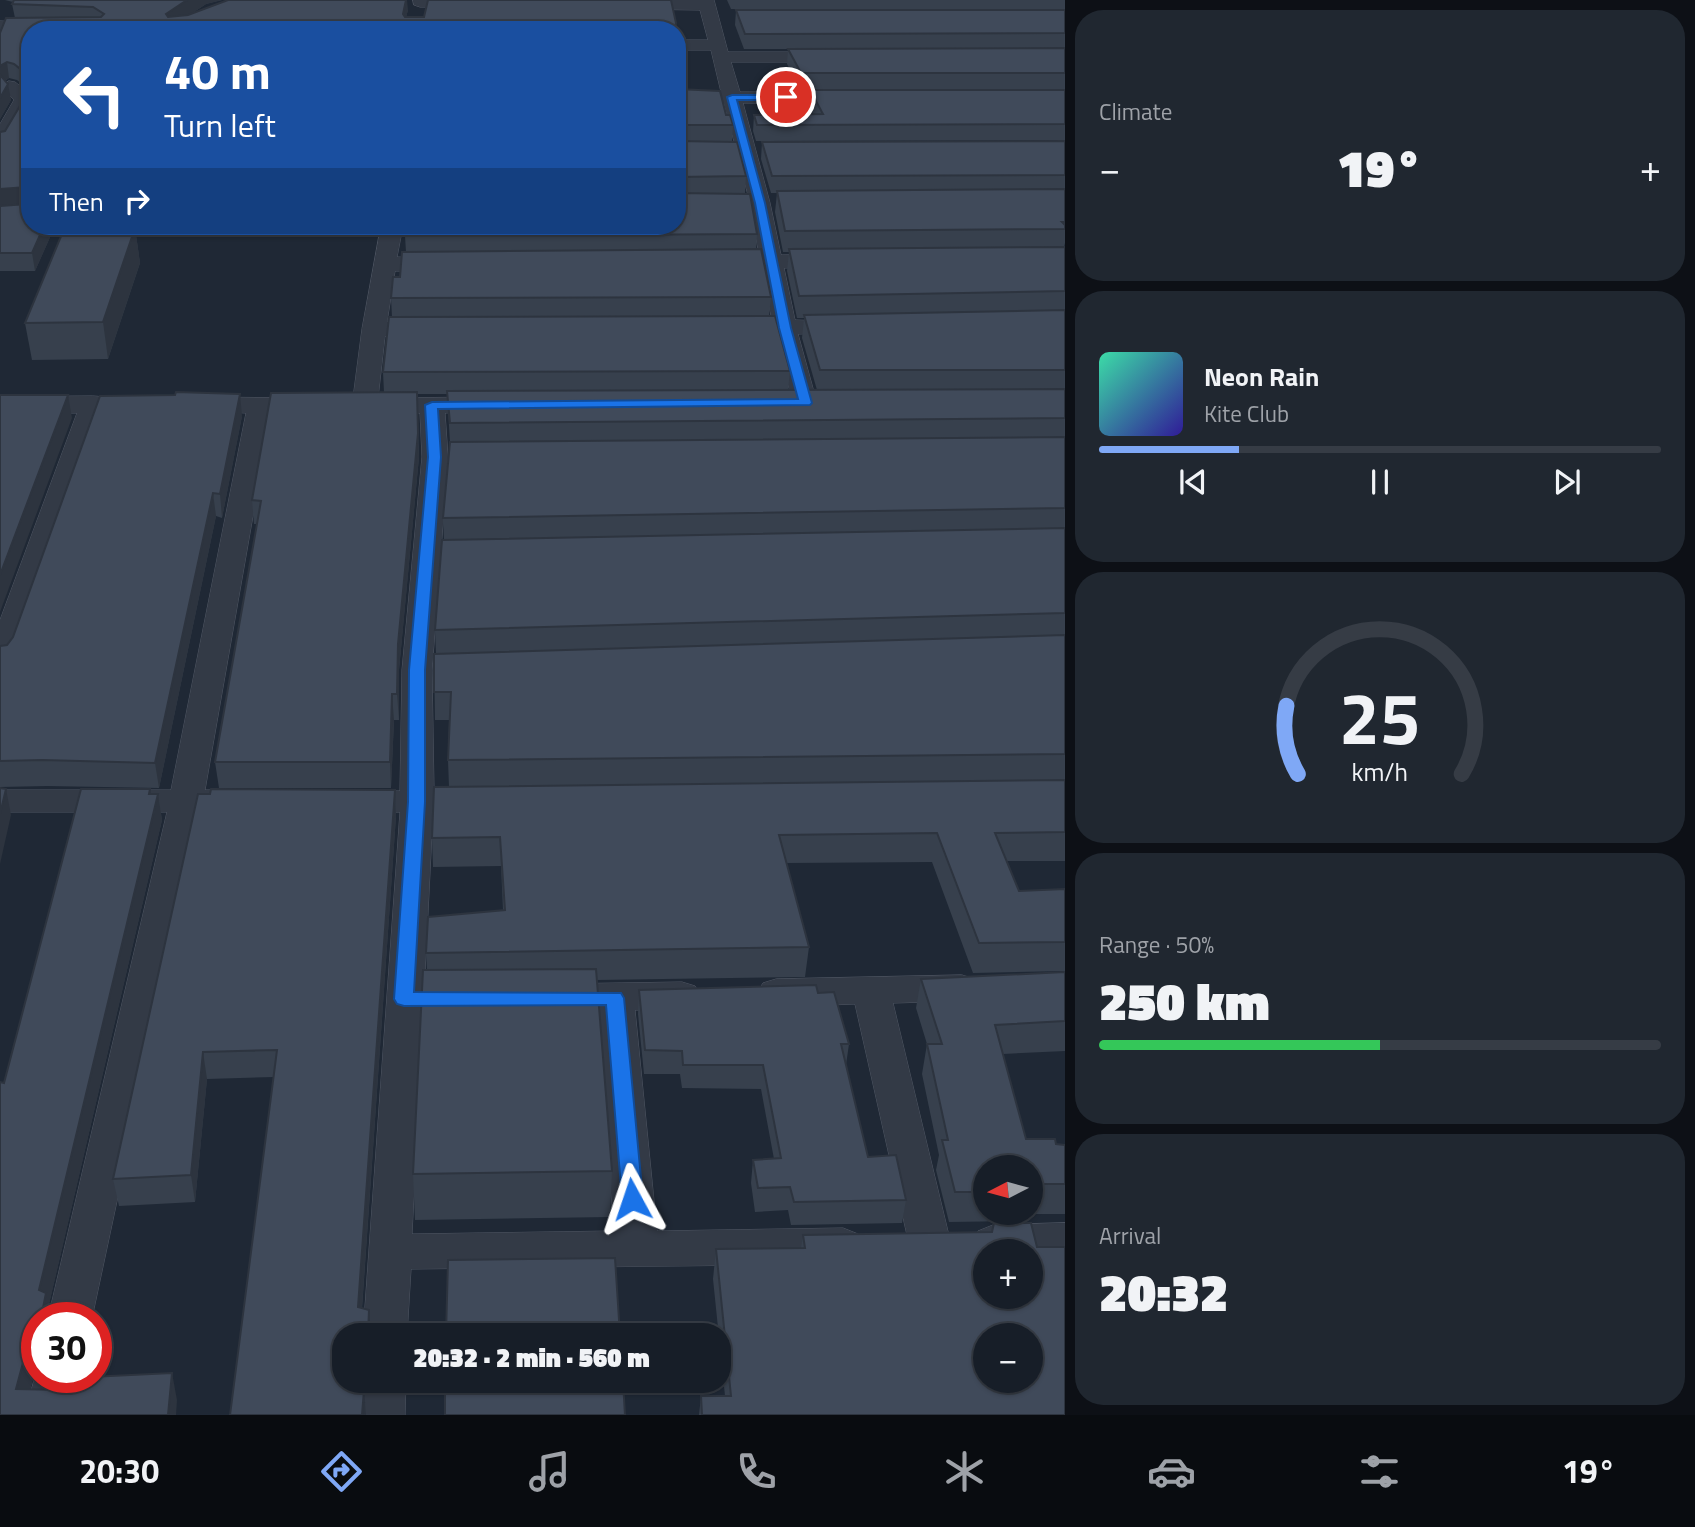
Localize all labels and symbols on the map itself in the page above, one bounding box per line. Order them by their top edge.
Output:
pin [756,67,816,127]
north arrow [973,1155,1043,1225]
position arrow [595,1162,669,1236]
speed limit sign: 30 [21,1302,112,1393]

